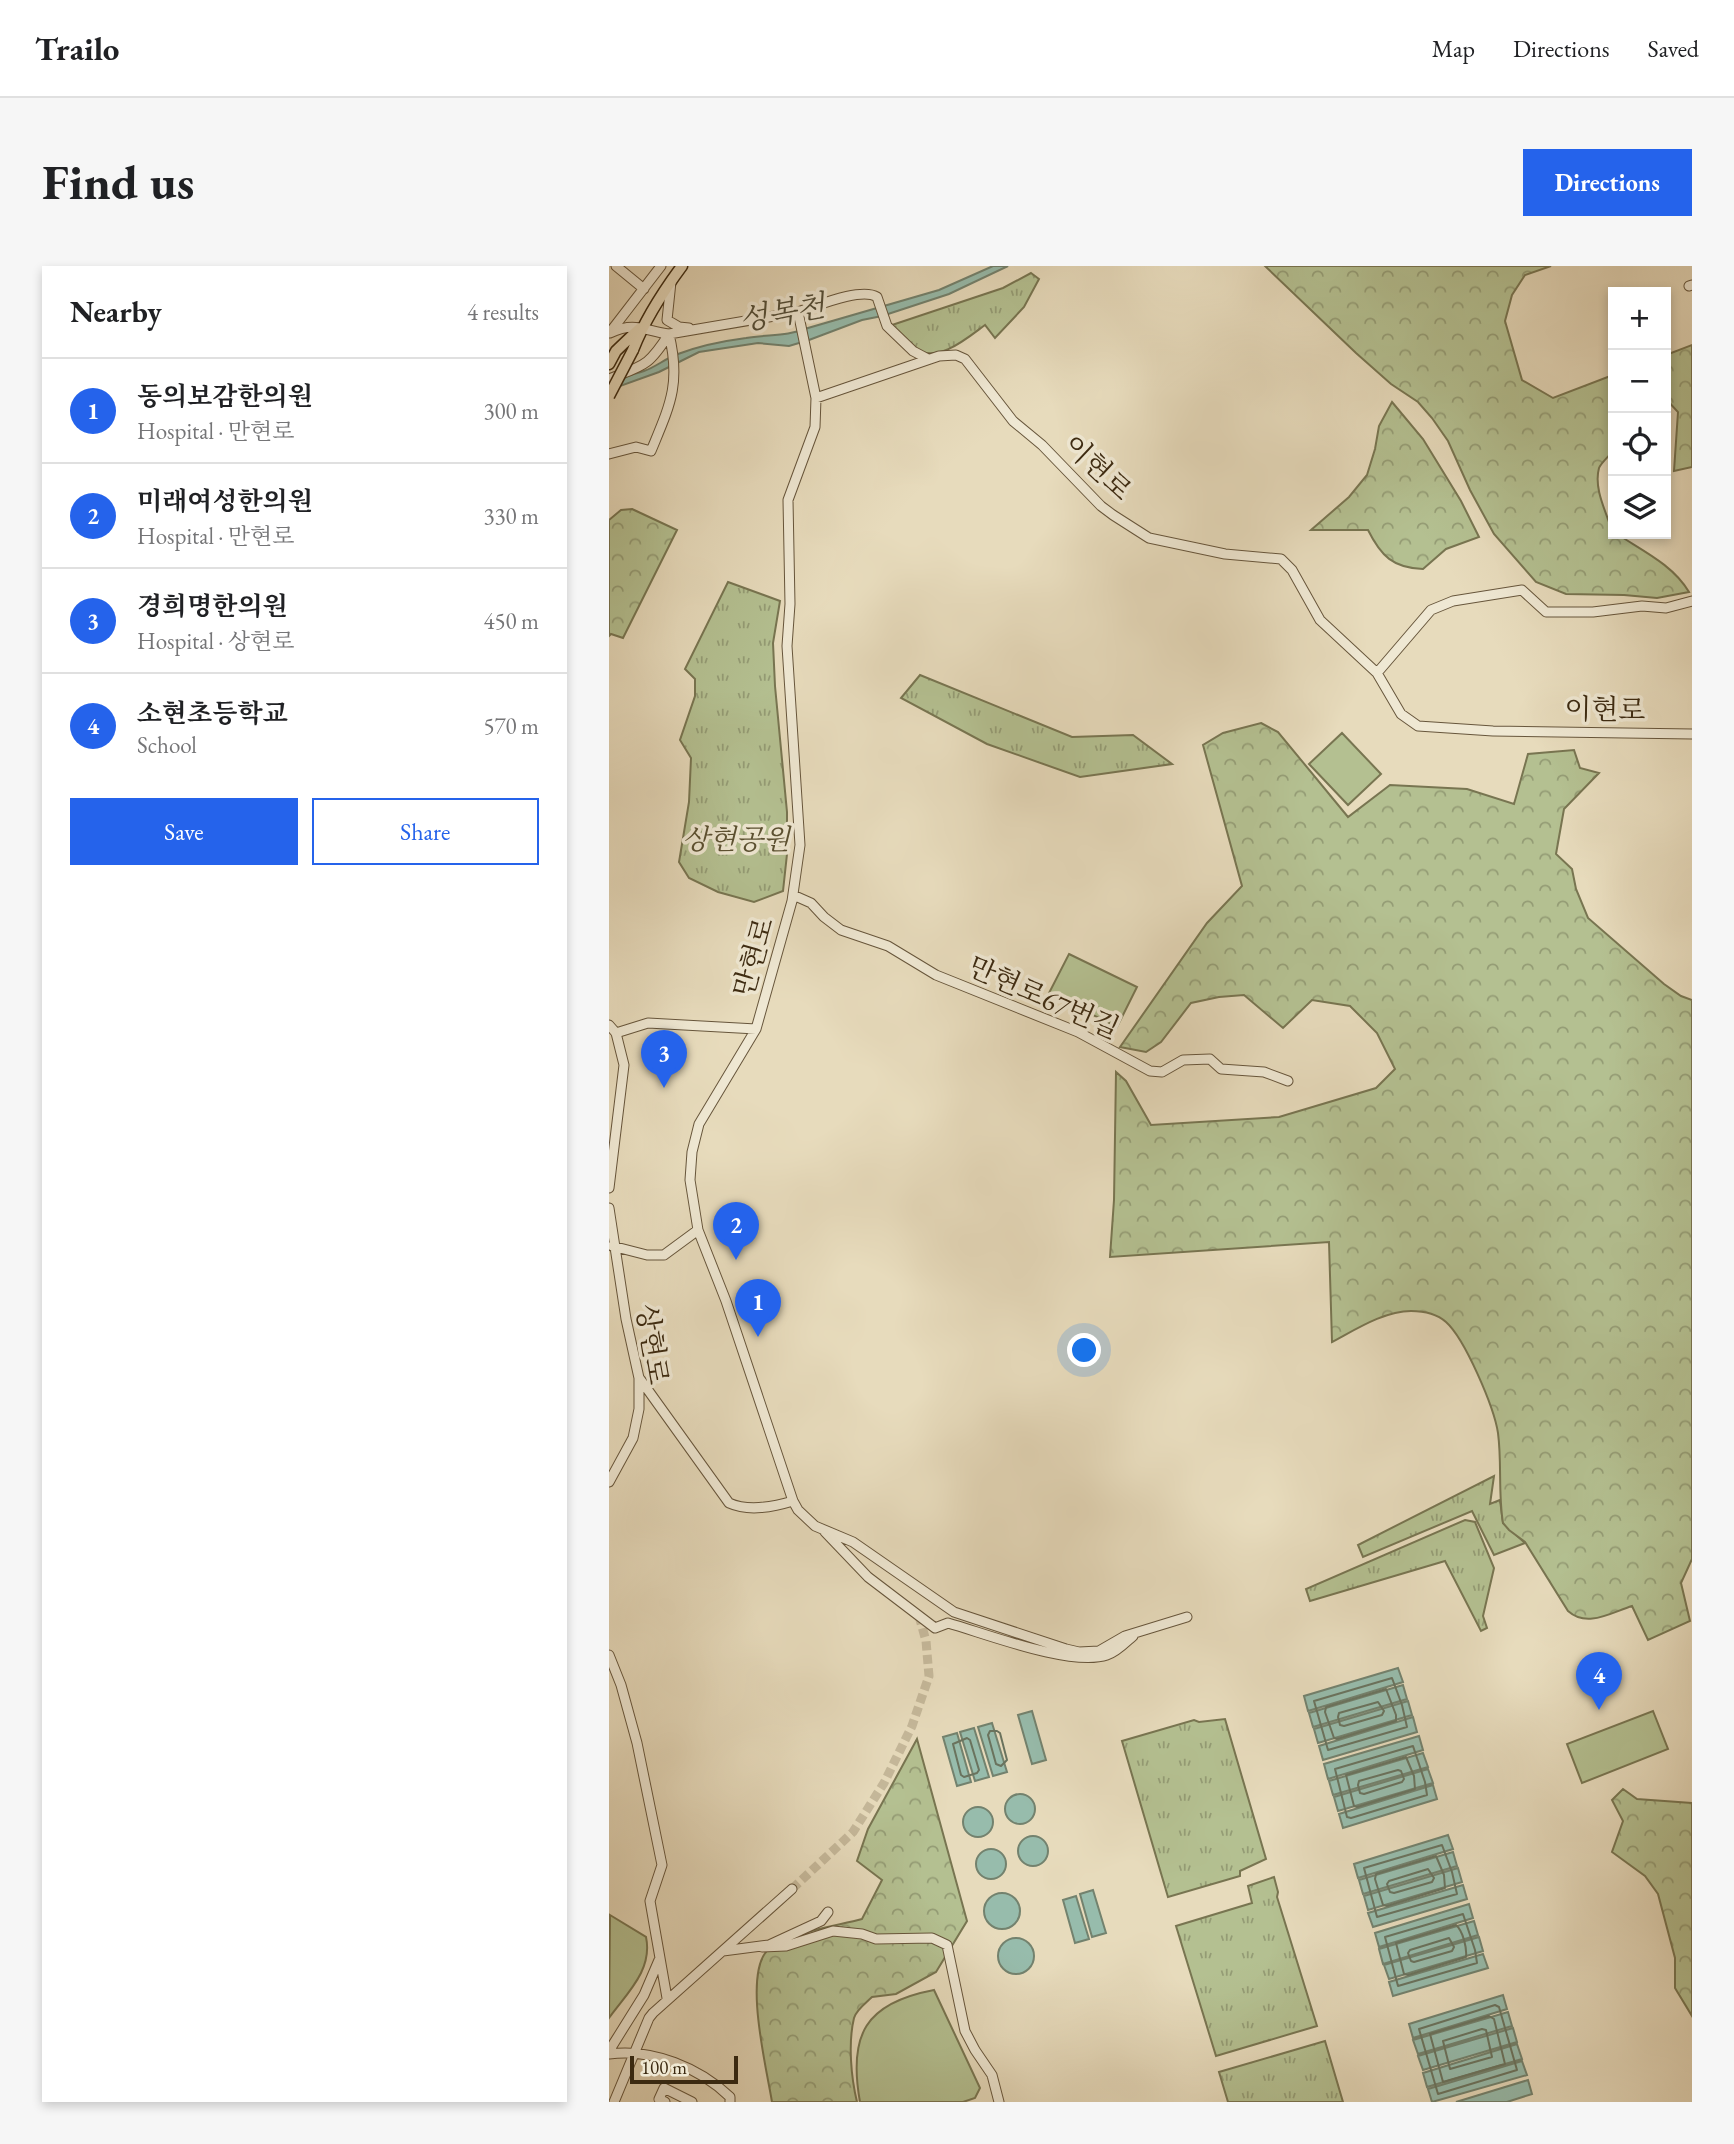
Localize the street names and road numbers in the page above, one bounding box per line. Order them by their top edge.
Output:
street label: 이현로 [1056,426,1140,508]
street label: 이현로 [1564,690,1646,728]
street label: 만현로 [725,913,781,1001]
street label: 만현로67번길 [963,948,1125,1046]
street label: 상현로 [629,1301,677,1387]

